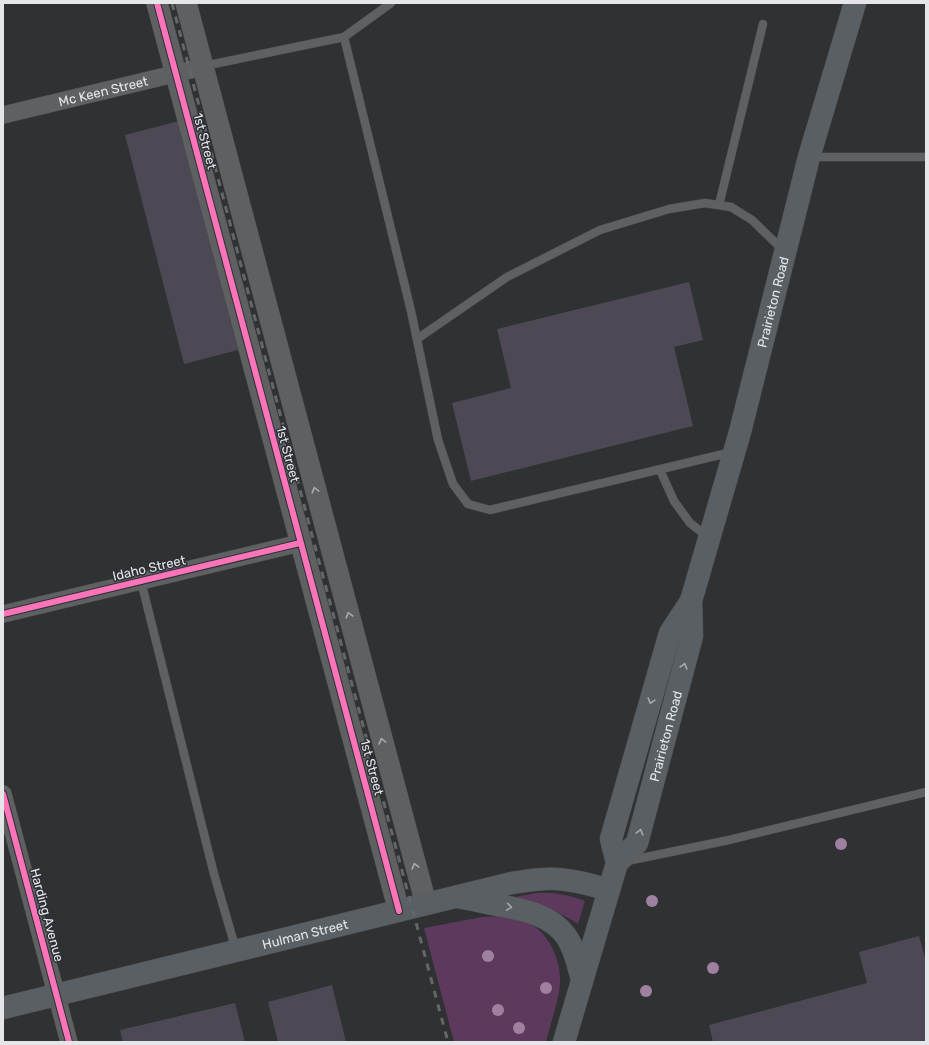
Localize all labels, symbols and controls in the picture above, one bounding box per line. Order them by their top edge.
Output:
street label: Mc Keen Street [57,73,149,109]
street label: 1st Street [190,111,220,171]
street label: Prairieton Road [754,255,791,349]
street label: 1st Street [273,424,303,484]
one-way arrow [312,486,320,493]
street label: Idaho Street [111,552,187,584]
one-way arrow [345,612,354,619]
one-way arrow [680,663,688,670]
street label: Prairieton Road [646,689,685,783]
one-way arrow [647,698,655,704]
street label: 1st Street [357,737,387,797]
one-way arrow [378,738,387,745]
one-way arrow [635,829,643,836]
one-way arrow [412,863,420,870]
street label: Harding Avenue [26,867,67,964]
one-way arrow [506,902,512,911]
street label: Hulman Street [261,916,349,952]

